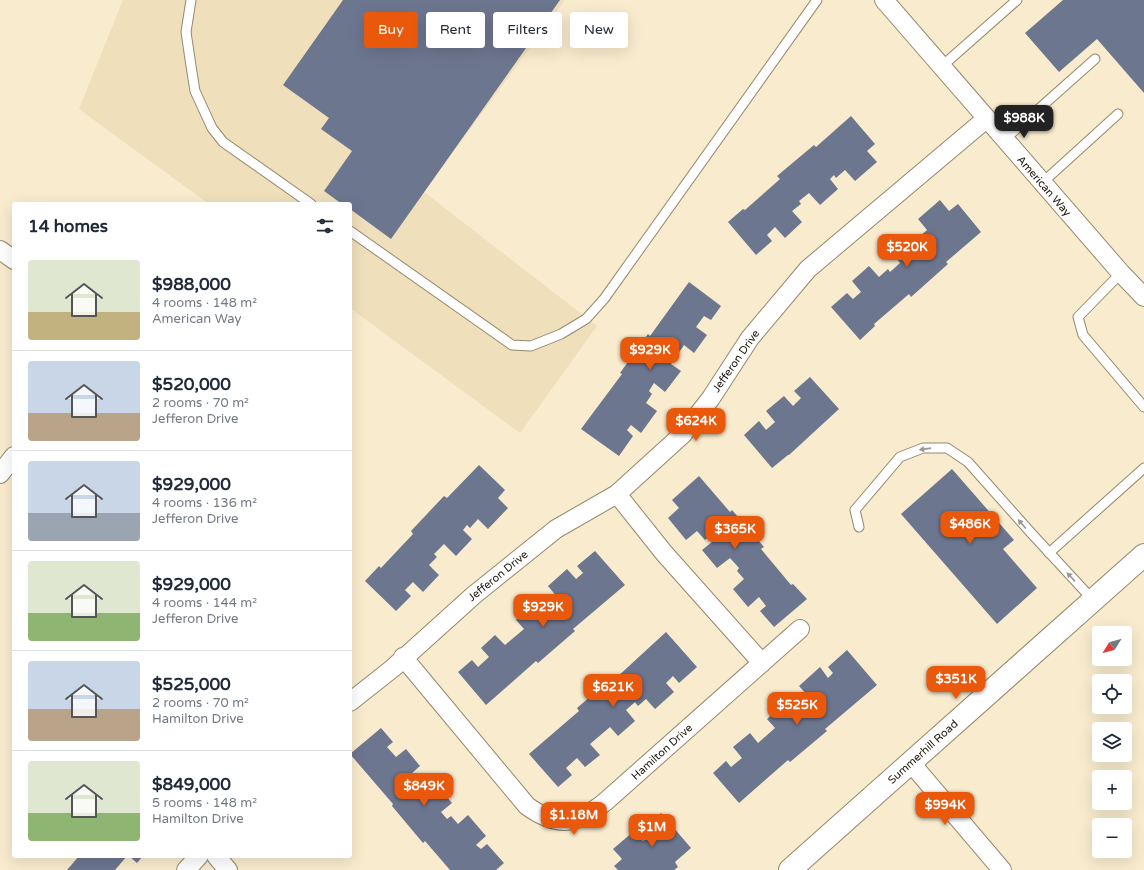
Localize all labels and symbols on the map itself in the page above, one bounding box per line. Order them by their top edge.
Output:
pin: $988K [996,105,1052,139]
street label: American Way [1014,153,1074,219]
pin: $520K [879,234,935,268]
street label: Jefferon Drive [710,327,762,395]
pin: $929K [622,337,678,371]
pin: $624K [668,408,724,442]
one-way arrow [919,446,931,452]
pin: $486K [942,511,998,545]
pin: $365K [707,516,763,550]
one-way arrow [1018,519,1027,529]
street label: Jefferon Drive [465,548,531,604]
one-way arrow [1066,571,1075,582]
pin: $929K [515,594,571,628]
north arrow [1092,626,1132,666]
pin: $351K [928,666,984,700]
pin: $621K [585,674,641,708]
pin: $525K [769,692,825,726]
street label: Summerhill Road [885,717,961,787]
street label: Hamilton Drive [629,721,695,783]
pin: $849K [396,773,452,807]
pin: $994K [917,792,973,826]
pin: $1.18M [541,802,607,836]
pin: $1M [633,814,671,848]

